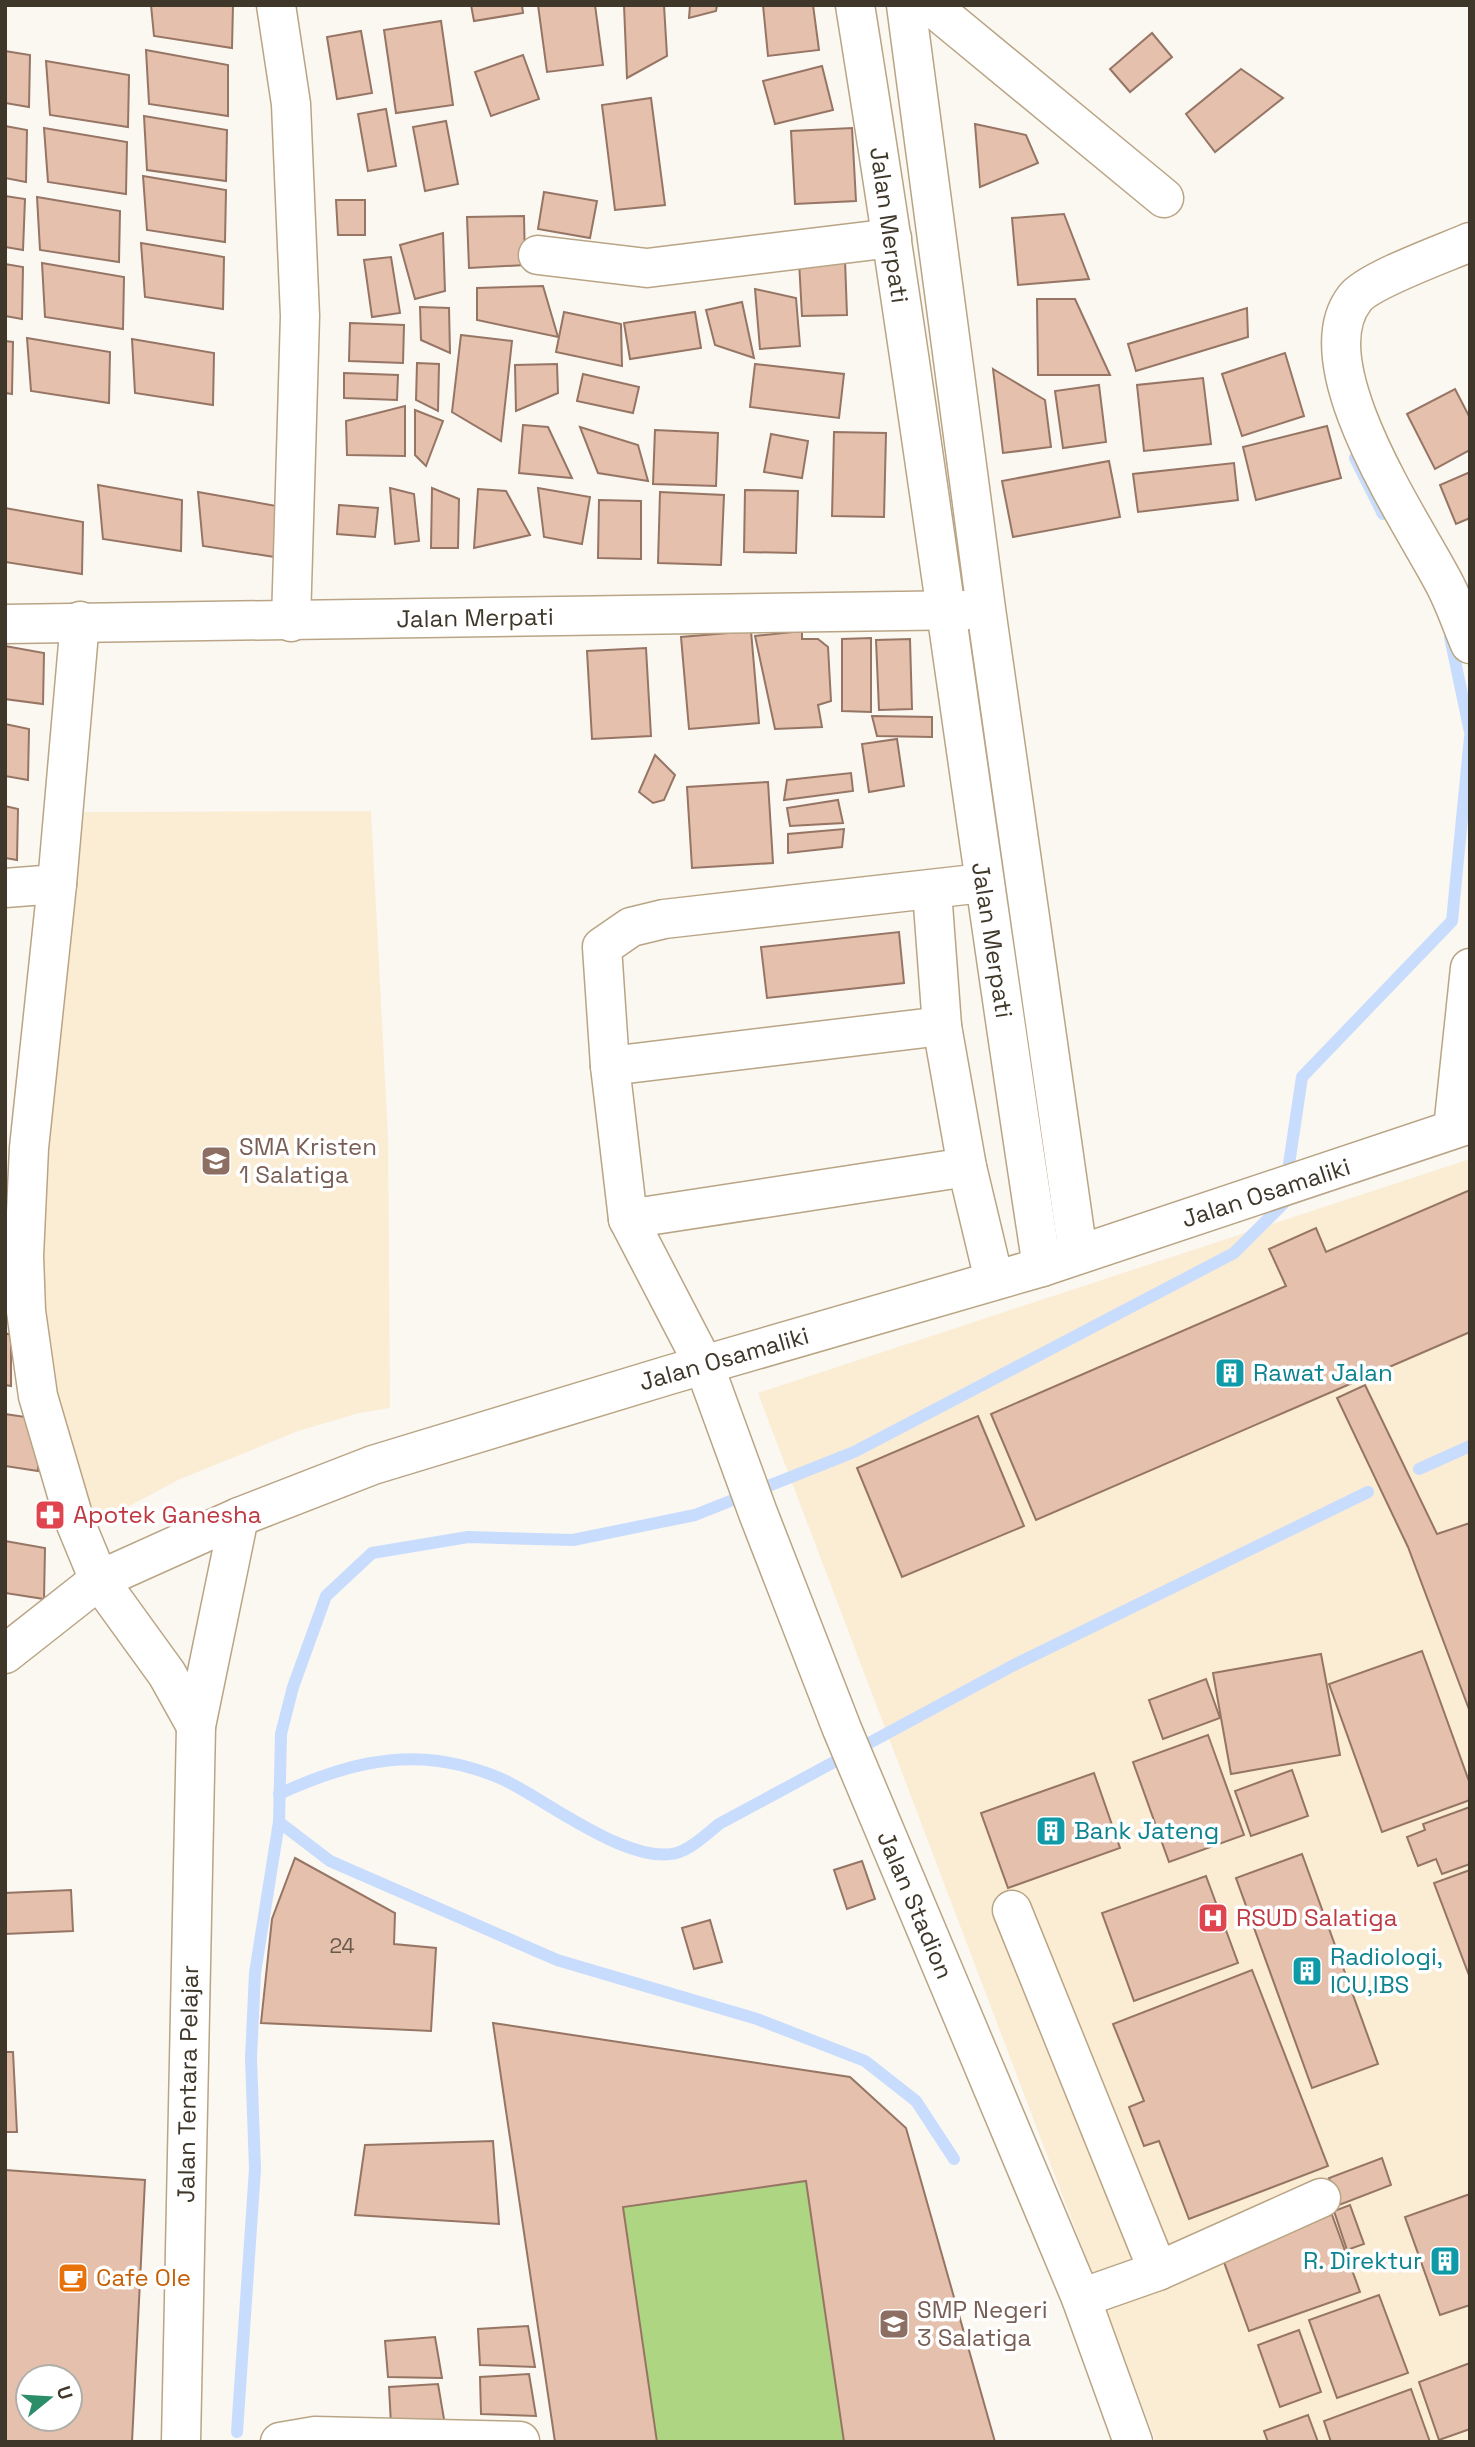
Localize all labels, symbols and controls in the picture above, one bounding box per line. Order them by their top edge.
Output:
street label: Jalan Merpati [863,145,916,305]
street label: Jalan Merpati [396,601,554,634]
street label: Jalan Merpati [965,860,1020,1020]
place label: SMA Kristen 1 Salatiga [239,1131,377,1190]
school or university icon: SMA Kristen 1 Salatiga [199,1144,233,1178]
street label: Jalan Osamaliki [1178,1151,1354,1234]
street label: Jalan Osamaliki [635,1319,812,1398]
building icon: Rawat Jalan [1213,1356,1247,1390]
place label: Rawat Jalan [1253,1357,1393,1388]
pharmacy icon: Apotek Ganesha [33,1498,67,1532]
place label: Apotek Ganesha [73,1499,262,1530]
building icon: Bank Jateng [1034,1814,1068,1848]
place label: Bank Jateng [1074,1815,1219,1846]
street label: Jalan Stadion [870,1826,961,1984]
hospital icon: RSUD Salatiga [1196,1901,1230,1935]
place label: RSUD Salatiga [1236,1902,1398,1933]
house number: 24 [329,1932,355,1959]
place label: Radiologi, ICU,IBS [1330,1941,1443,2000]
building icon: Radiologi, ICU,IBS [1290,1954,1324,1988]
street label: Jalan Tentara Pelajar [170,1965,205,2203]
building icon: R. Direktur [1428,2244,1462,2278]
place label: R. Direktur [1303,2245,1422,2276]
cafe icon: Cafe Ole [56,2261,90,2295]
place label: Cafe Ole [96,2262,191,2293]
place label: SMP Negeri 3 Salatiga [917,2294,1048,2353]
school or university icon: SMP Negeri 3 Salatiga [877,2307,911,2341]
north arrow [14,2363,84,2433]
text: U [51,2383,79,2403]

